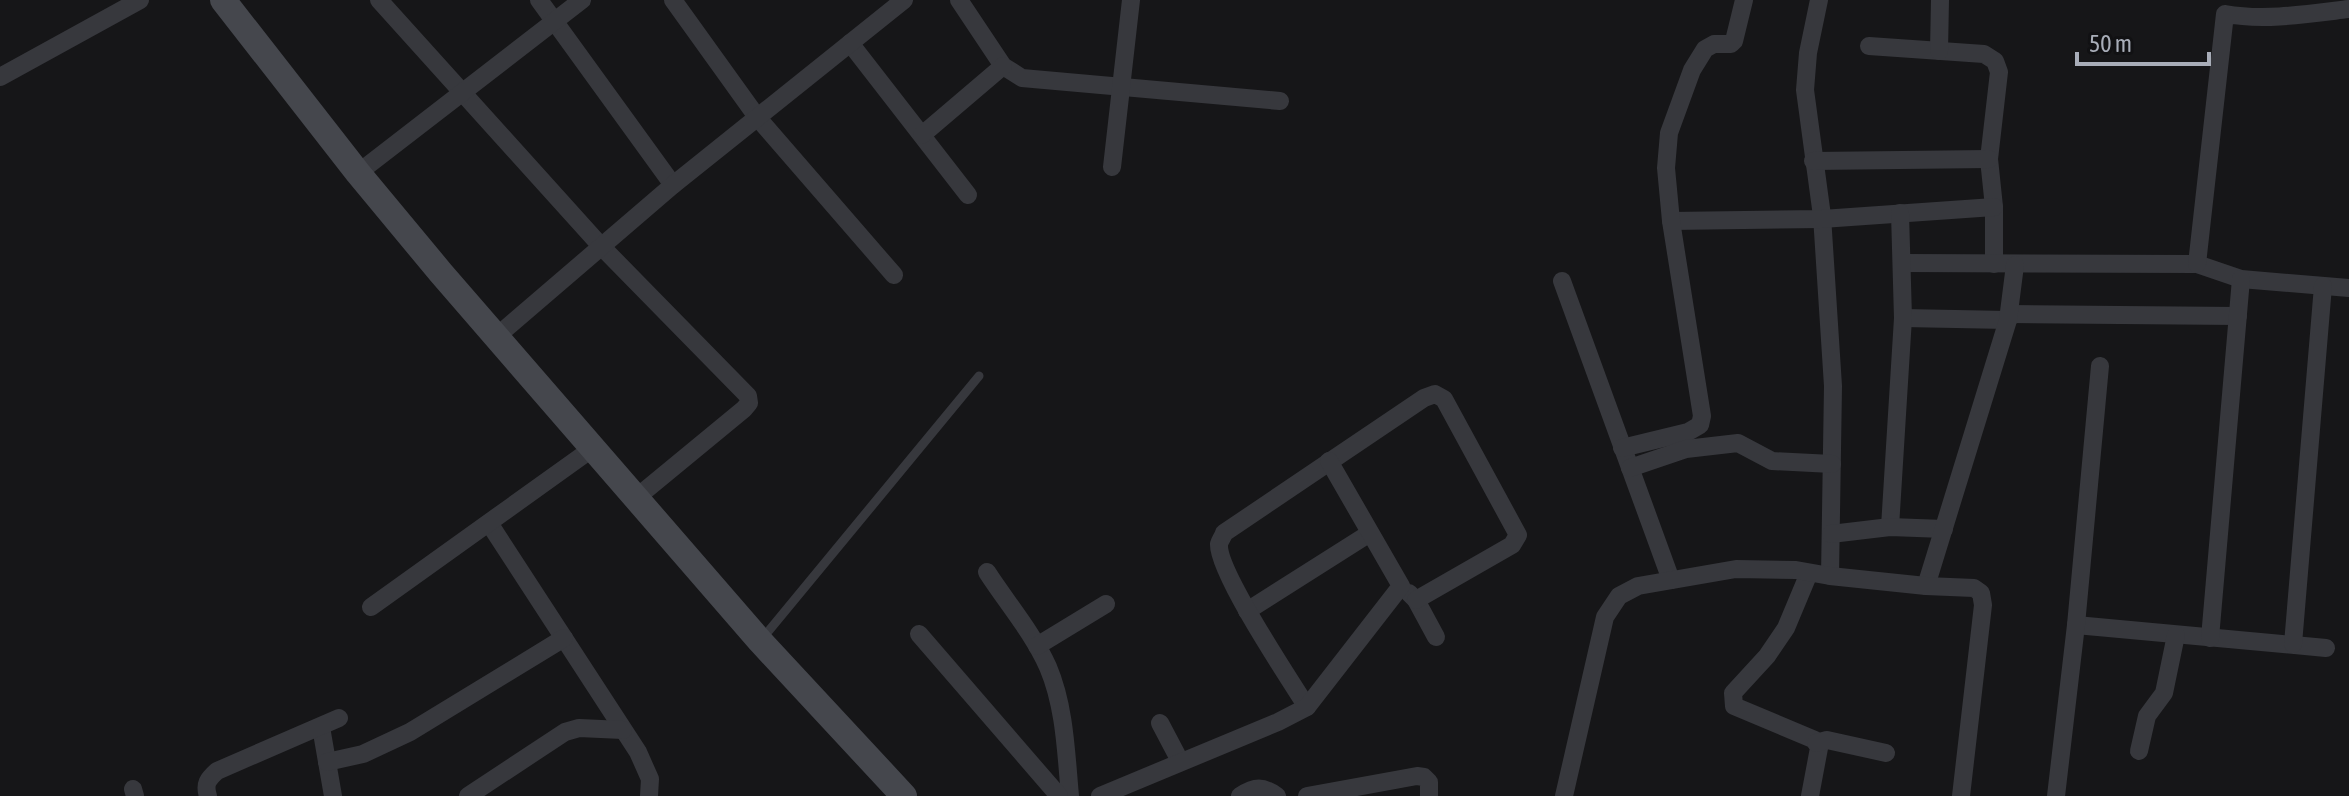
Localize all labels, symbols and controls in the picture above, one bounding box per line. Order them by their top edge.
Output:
scale bar [2077,16,2209,66]
text: 50 m [2089,30,2132,57]

